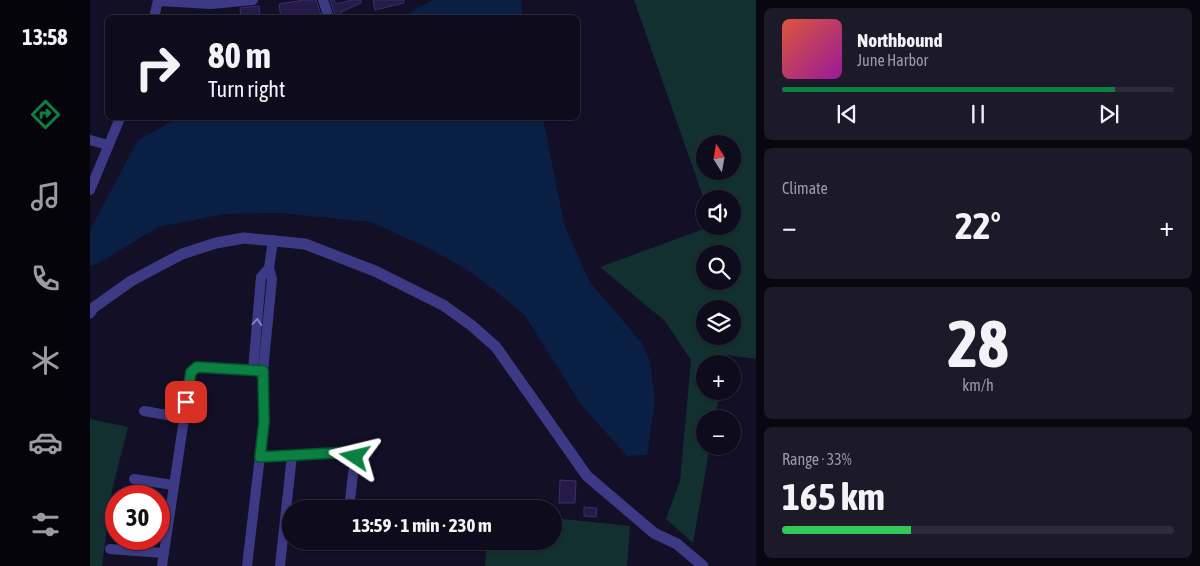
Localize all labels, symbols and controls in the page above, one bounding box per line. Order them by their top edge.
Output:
text: 13:58 [22,24,68,50]
text: Northbound [857,29,943,51]
icon: right [125,35,190,100]
text: 80 m [208,35,271,75]
text: June Harbor [857,51,928,69]
text: Turn right [208,76,285,102]
icon: directions [28,97,63,132]
icon: previous [833,100,861,128]
icon: pause [964,100,992,128]
icon: next [1095,100,1123,128]
north arrow [696,135,741,180]
map controls [696,135,741,455]
icon: music [28,179,63,214]
text: Climate [782,179,828,197]
button: sound [696,190,741,235]
text: 22° [955,204,1001,247]
text: − [782,210,797,242]
text: + [1159,210,1174,242]
button: search [696,245,741,290]
icon: phone [28,261,63,296]
button: layers [696,300,741,345]
text: 28 [947,306,1009,381]
one-way arrow [251,317,262,325]
icon: climate [28,343,63,378]
button: + [696,355,741,400]
text: km/h [962,376,994,394]
pin [165,381,207,423]
icon: arrive [172,388,200,416]
button: − [696,410,741,455]
icon: car [28,425,63,460]
position arrow [328,430,380,482]
text: Range · 33% [782,450,852,468]
text: 165 km [782,475,885,518]
speed limit sign: 30 [105,485,170,550]
icon: filters [28,507,63,542]
text: 13:59 · 1 min · 230 m [352,514,492,536]

